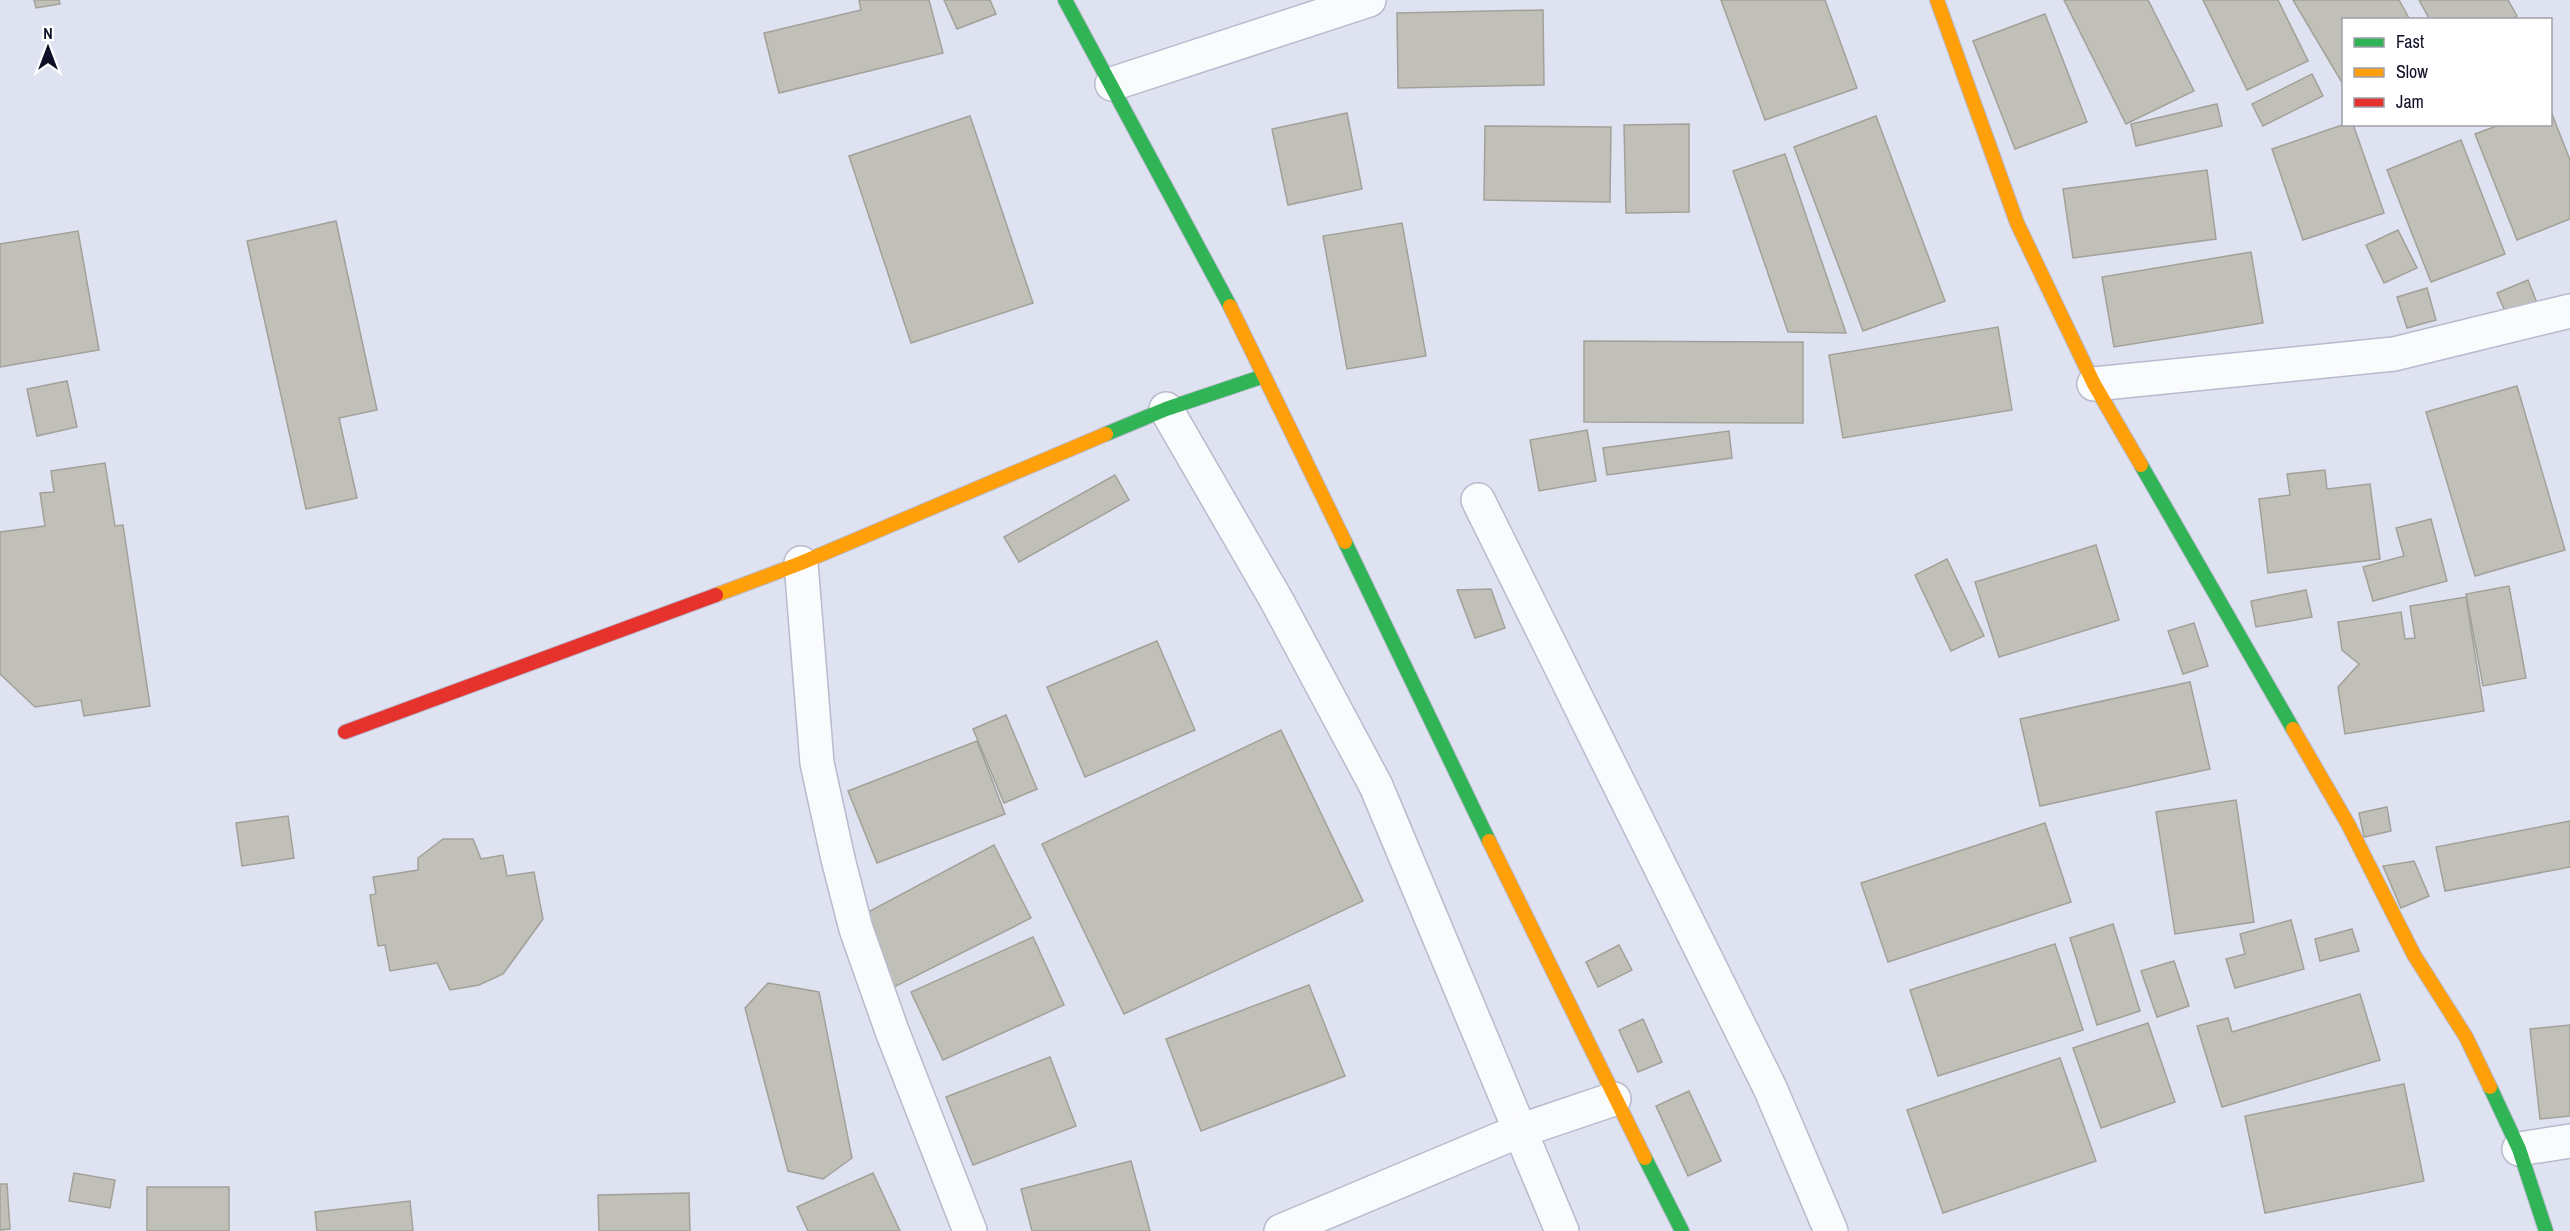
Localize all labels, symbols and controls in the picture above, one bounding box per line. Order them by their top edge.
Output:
north arrow [18,18,78,78]
legend [2342,18,2552,126]
text: N [43,22,53,44]
text: Fast [2396,29,2424,54]
text: Slow [2396,59,2428,84]
text: Jam [2396,89,2424,114]

